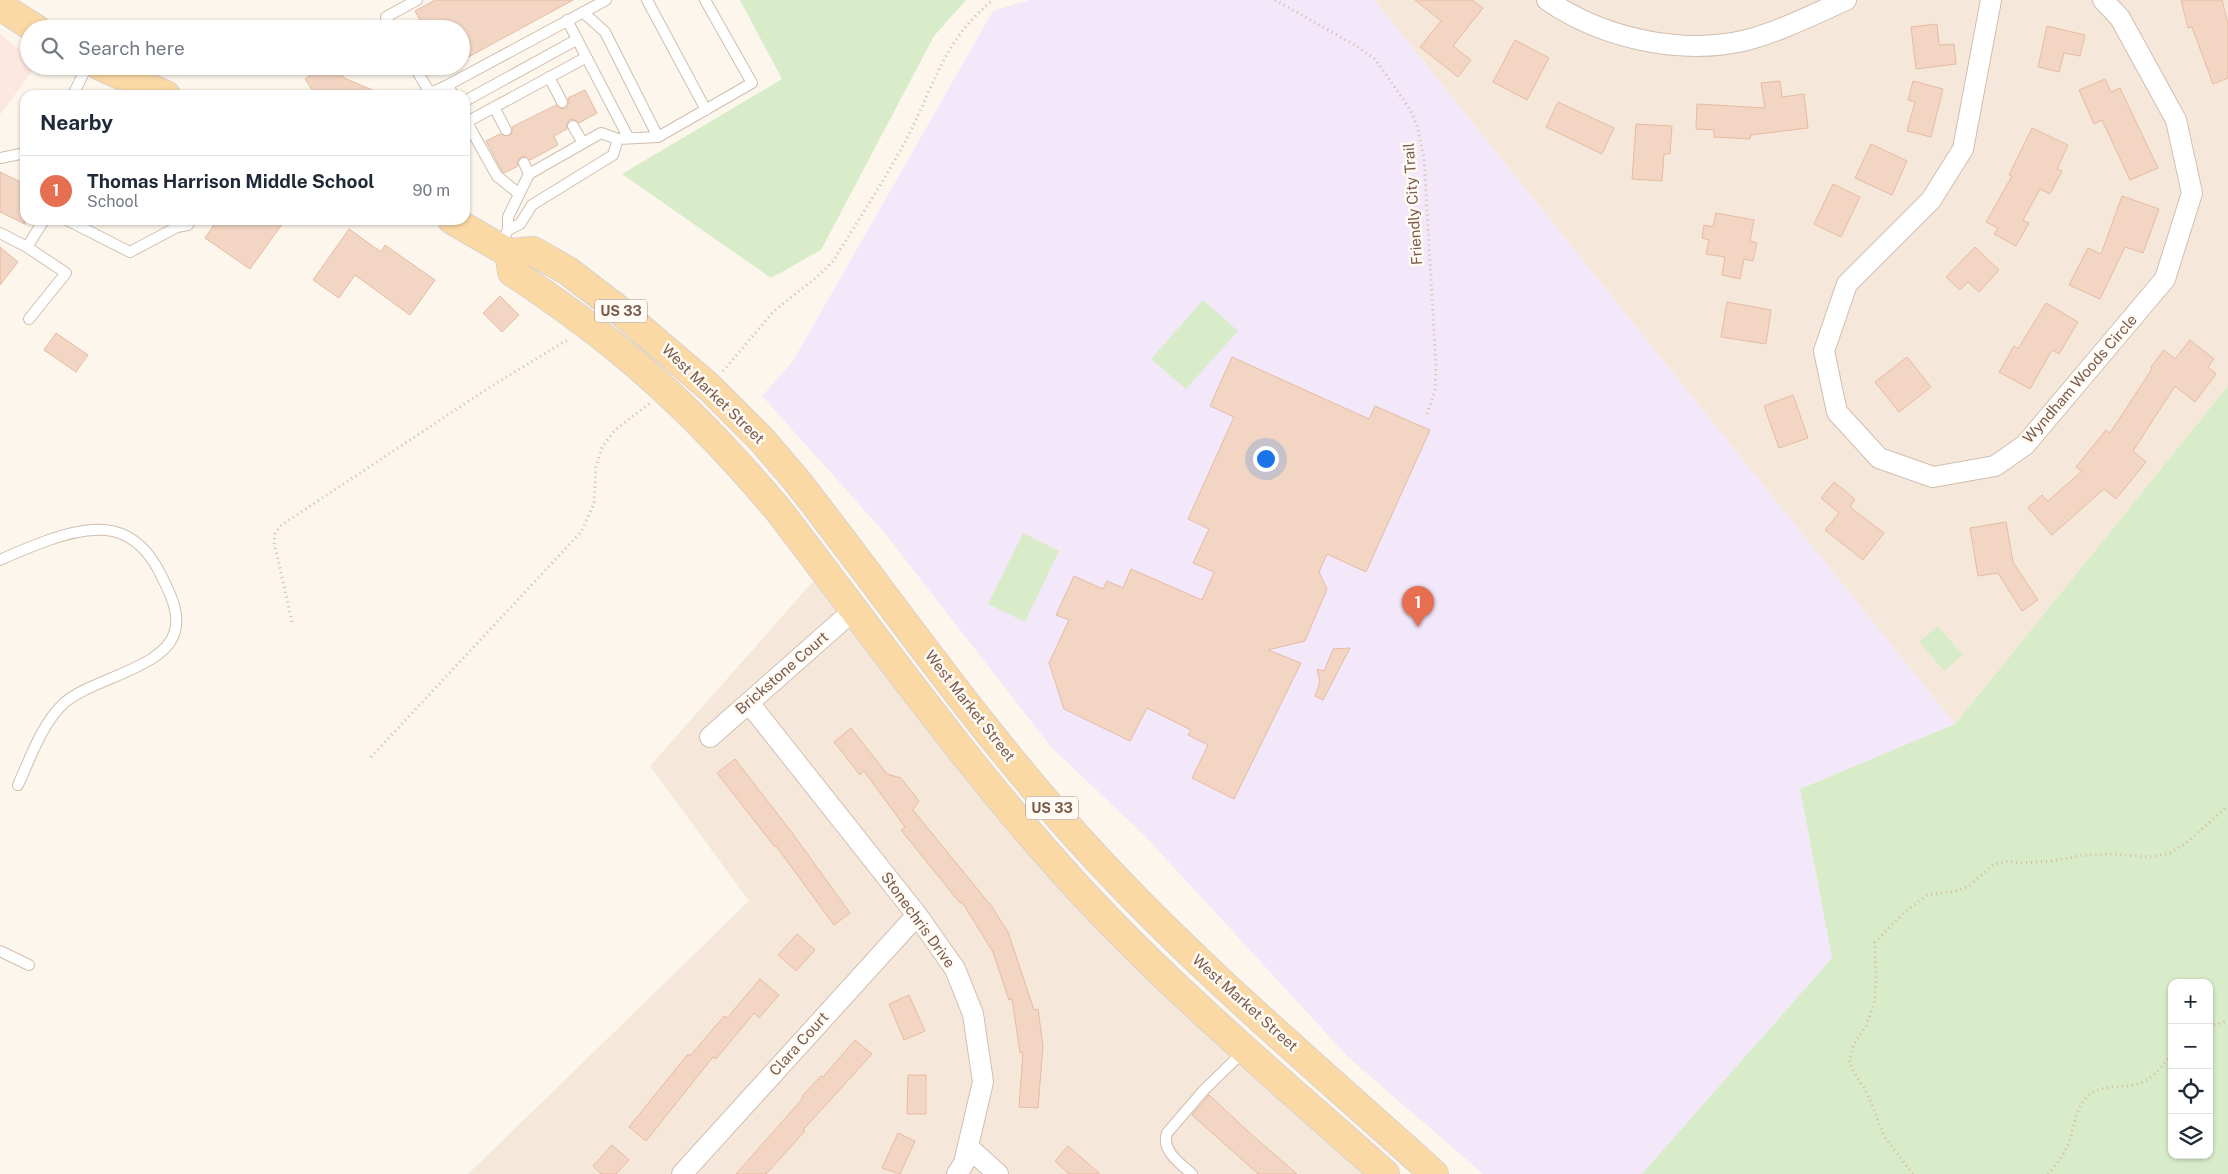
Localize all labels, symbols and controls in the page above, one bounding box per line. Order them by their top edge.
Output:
search box [20,20,470,75]
icon: search [38,34,66,62]
text: Search here [78,37,185,59]
text: Nearby [40,110,113,135]
street label: Friendly City Trail [1400,142,1425,266]
text: Thomas Harrison Middle School [87,170,375,192]
text: 1 [53,181,59,200]
text: 90 m [413,181,450,200]
text: School [87,192,138,211]
road number: US 33 [595,300,647,322]
street label: Wyndham Woods Circle [2019,311,2140,446]
street label: West Market Street [659,340,768,447]
your location [1253,446,1279,472]
pin: 1 [1402,586,1434,627]
street label: Brickstone Court [732,628,832,717]
street label: West Market Street [922,647,1019,765]
road number: US 33 [1026,796,1078,820]
street label: Stonechris Drive [878,868,959,971]
street label: West Market Street [1189,951,1302,1055]
map controls [2168,979,2213,1159]
button: + [2168,979,2213,1024]
street label: Clara Court [766,1008,832,1079]
button: − [2168,1024,2213,1069]
button: locate [2168,1069,2213,1114]
button: layers [2168,1114,2213,1159]

